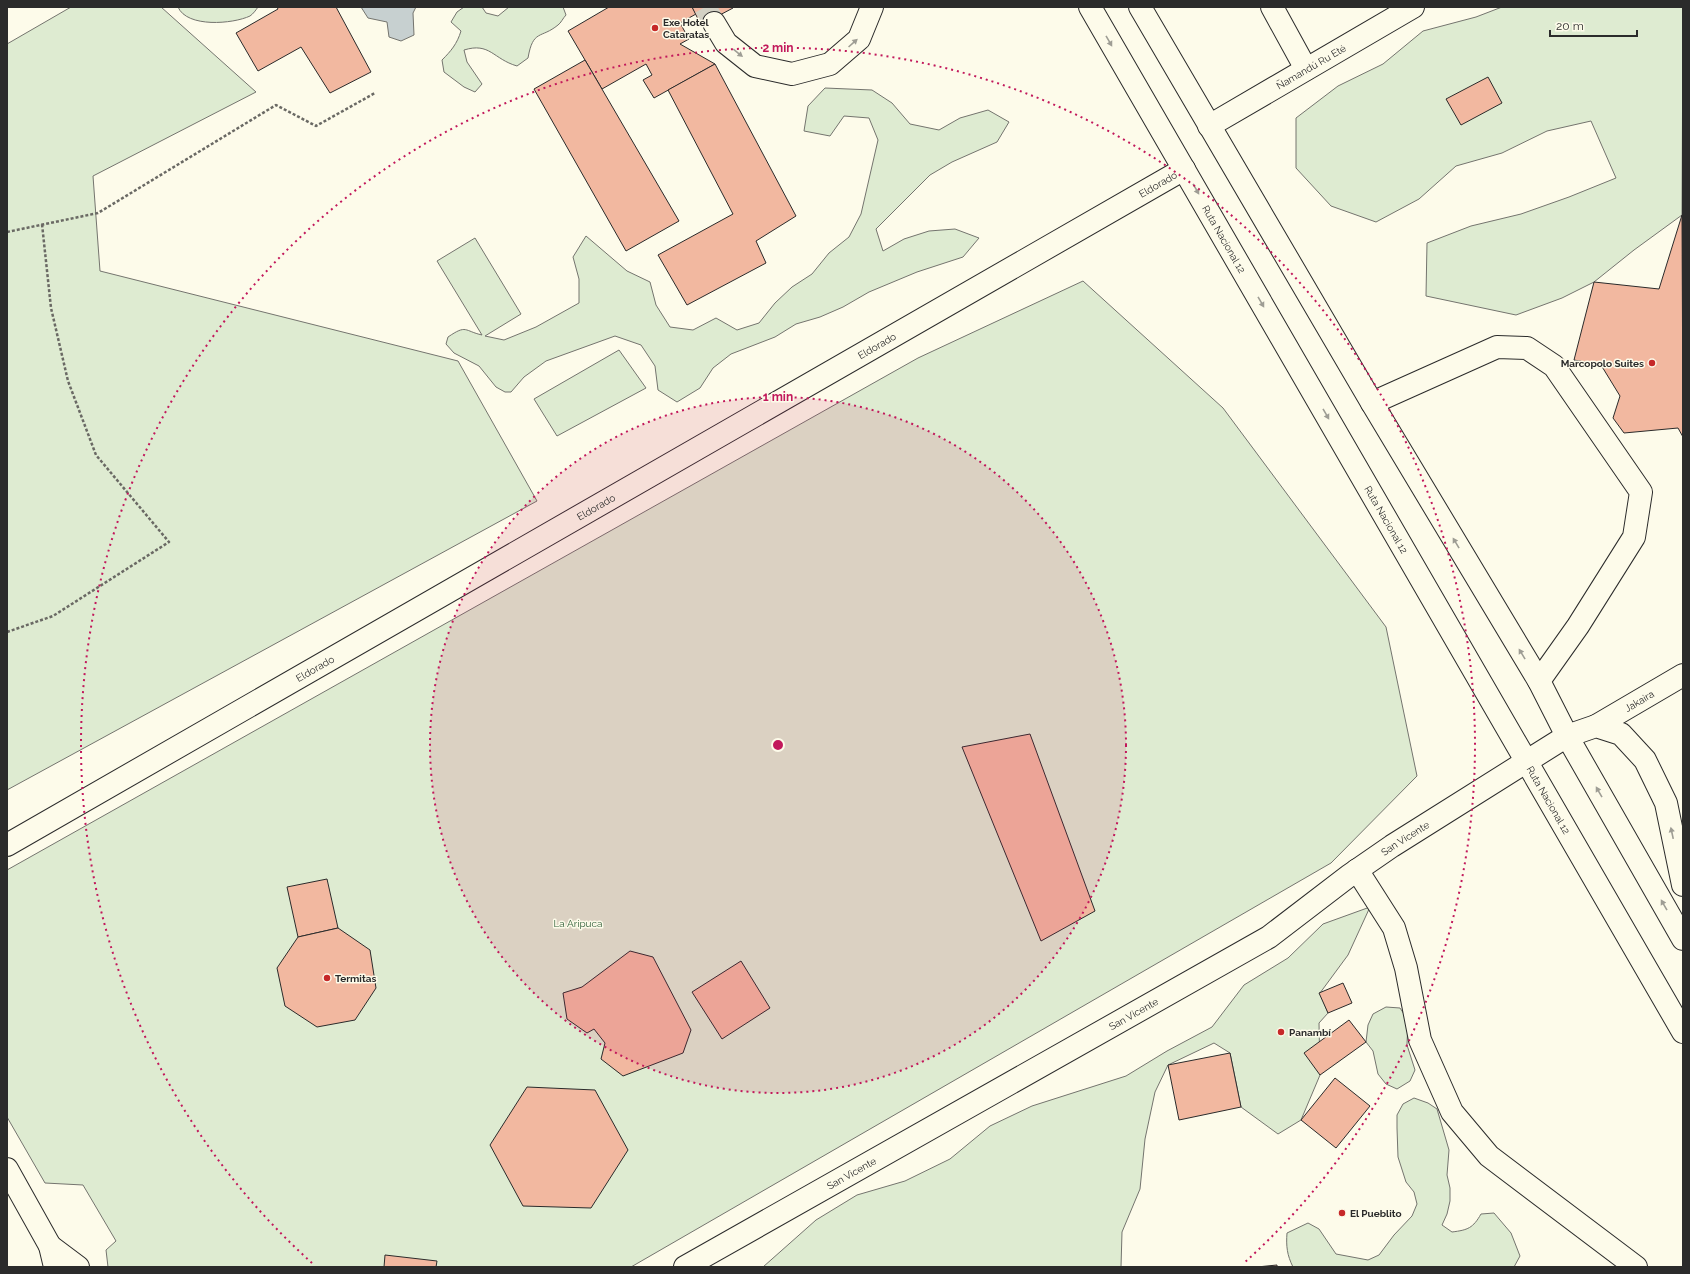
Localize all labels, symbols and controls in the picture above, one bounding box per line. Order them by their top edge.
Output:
scale bar [1550,12,1637,38]
place label: Exe Hotel Cataratas [663,17,710,40]
text: 20 m [1556,19,1584,33]
marker: Exe Hotel Cataratas [650,23,660,33]
one-way arrow [1106,35,1113,47]
one-way arrow [848,39,859,48]
text: 2 min [762,41,794,55]
street label: Ñamandú Ru Eté [1275,42,1348,92]
one-way arrow [733,48,744,57]
street label: Eldorado [1137,169,1179,200]
one-way arrow [1192,183,1199,195]
street label: Ruta Nacional 12 [1200,203,1248,275]
one-way arrow [1257,296,1264,308]
street label: Eldorado [856,331,898,361]
place label: Marcopolo Suites [1561,358,1644,369]
marker: Marcopolo Suites [1647,358,1657,368]
text: 1 min [763,390,793,404]
one-way arrow [1323,408,1330,420]
street label: Ruta Nacional 12 [1362,484,1410,555]
street label: Eldorado [575,492,617,523]
one-way arrow [1452,537,1459,549]
one-way arrow [1519,648,1526,660]
street label: Eldorado [294,653,336,684]
street label: Jakaira [1623,688,1656,714]
centre of rings [771,738,785,752]
street label: Ruta Nacional 12 [1524,764,1572,836]
one-way arrow [1596,786,1603,798]
street label: San Vicente [1379,819,1431,858]
one-way arrow [1668,827,1674,839]
one-way arrow [1660,899,1667,911]
park label: La Aripuca [553,918,603,929]
marker: Termitas [322,973,332,983]
place label: Termitas [335,973,377,984]
street label: San Vicente [1107,996,1160,1032]
marker: Panambí [1276,1027,1286,1037]
place label: Panambí [1289,1027,1331,1038]
street label: San Vicente [825,1155,878,1192]
marker: El Pueblito [1337,1208,1347,1218]
place label: El Pueblito [1350,1208,1402,1219]

